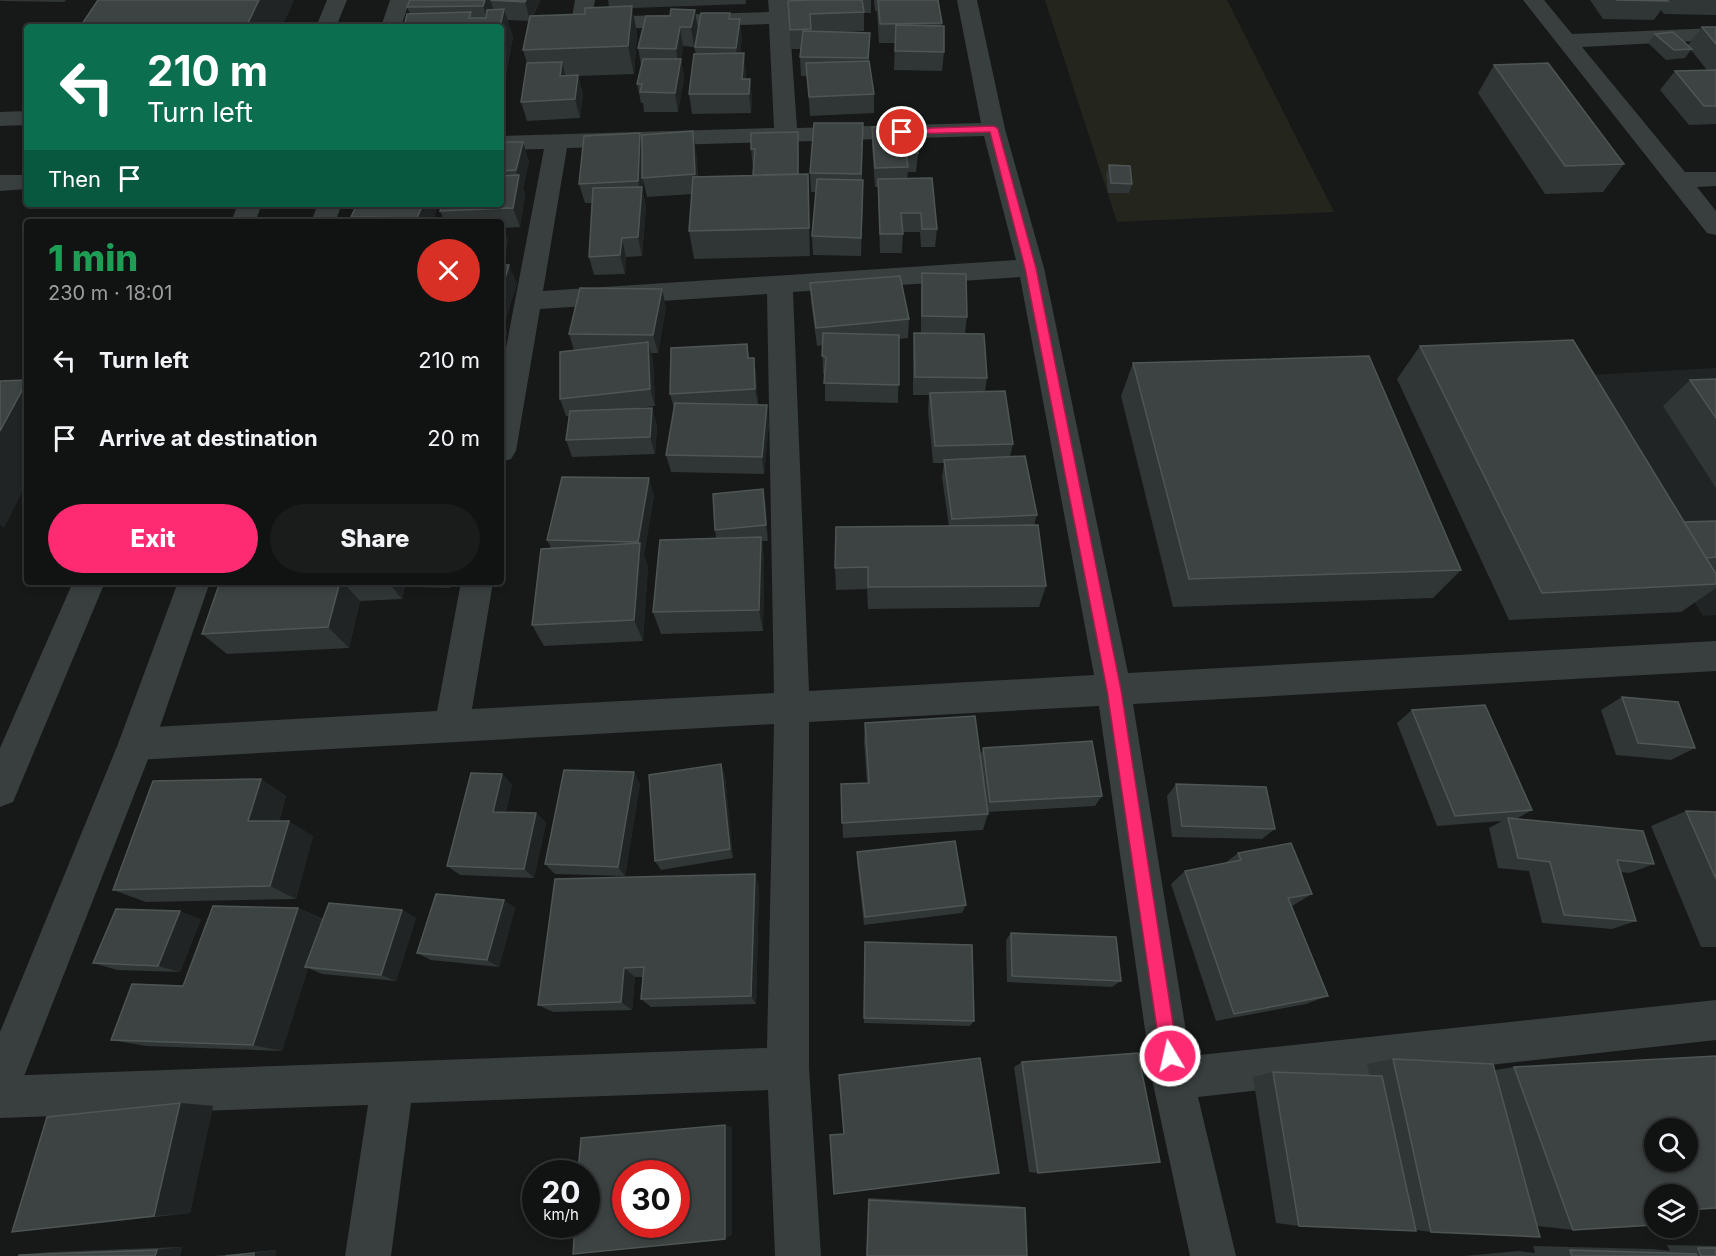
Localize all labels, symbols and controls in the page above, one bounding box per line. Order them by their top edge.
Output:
text: 210 m [147,45,268,96]
icon: left [48,48,126,126]
text: Turn left [147,96,253,129]
pin [876,106,927,157]
icon: arrive [885,115,918,148]
icon: arrive [113,162,146,195]
text: Then [48,166,101,192]
text: 1 min [48,236,138,280]
button: close [417,239,480,302]
text: 230 m · 18:01 [48,281,172,305]
icon: left [48,344,81,377]
text: Turn left [99,347,189,373]
text: 210 m [418,347,480,373]
icon: arrive [48,422,81,455]
text: Arrive at destination [99,425,318,451]
text: 20 m [427,425,480,451]
button: Exit [48,504,258,573]
button: Share [270,504,480,573]
position arrow [1138,1024,1202,1088]
map controls [1644,1118,1698,1238]
button: search [1644,1118,1698,1172]
speed limit sign: 30 [612,1160,690,1238]
text: 20 [541,1174,581,1210]
button: layers [1644,1184,1698,1238]
text: km/h [543,1205,579,1224]

